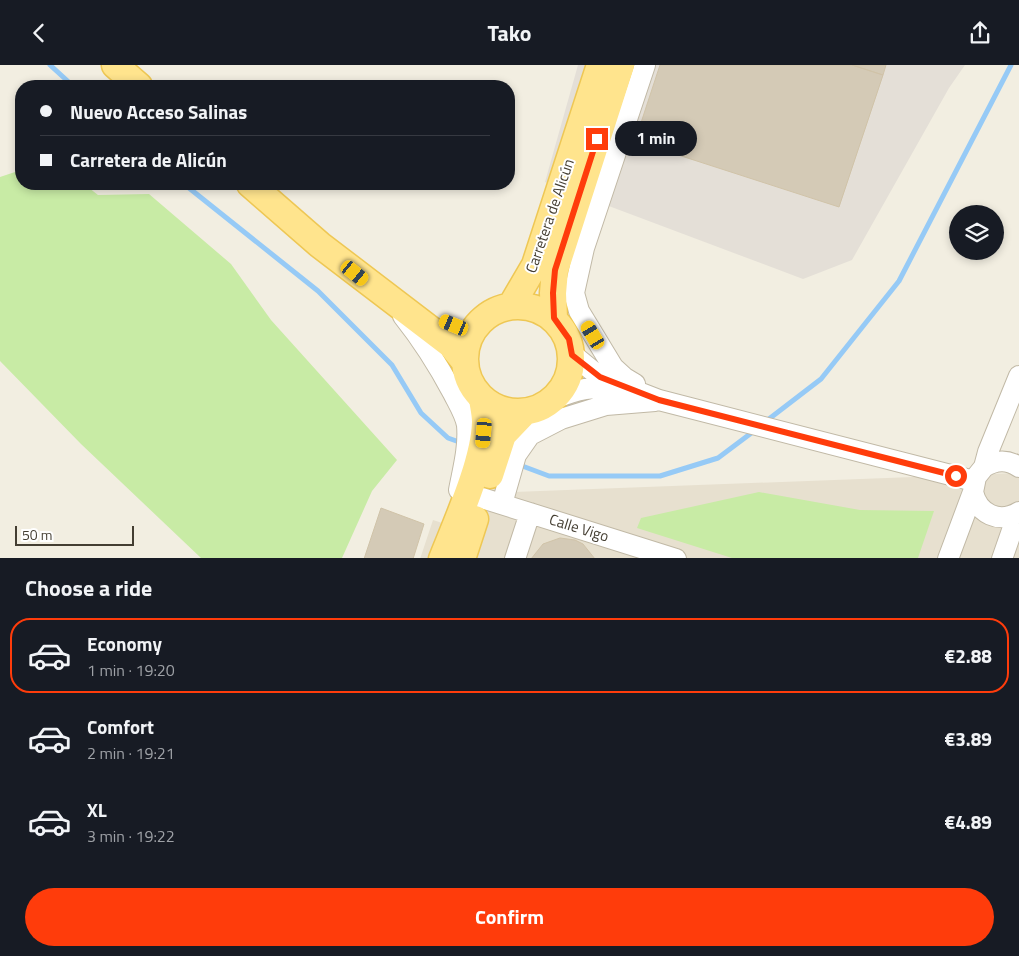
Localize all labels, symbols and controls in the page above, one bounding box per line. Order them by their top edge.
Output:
text: Tako [487,16,532,50]
icon: back [25,19,53,47]
icon: share [966,19,994,47]
text: Nuevo Acceso Salinas [70,97,247,126]
callout: 1 min [614,121,697,157]
text: 1 min [637,126,675,150]
route end [586,128,608,150]
text: Carretera de Alicún [70,145,227,174]
street label: Carretera de Alicún [519,156,580,276]
map controls [949,205,1004,260]
button: layers [949,205,1004,260]
car [338,258,371,288]
car [437,312,470,338]
car [578,318,607,352]
car [475,417,492,449]
route start [945,465,967,487]
street label: Calle Vigo [547,508,612,547]
scale bar [15,523,134,547]
text: 50 m [22,524,52,545]
text: Choose a ride [25,571,152,605]
text: Economy [87,629,162,658]
icon: car [27,633,72,678]
text: €2.88 [945,641,992,670]
text: 1 min · 19:20 [87,658,175,682]
text: Comfort [87,712,154,741]
icon: car [27,716,72,761]
text: €3.89 [945,724,992,753]
text: 2 min · 19:21 [87,741,175,765]
text: XL [87,795,107,824]
icon: car [27,799,72,844]
text: €4.89 [945,807,992,836]
text: 3 min · 19:22 [87,824,175,848]
button: Confirm [25,888,994,946]

